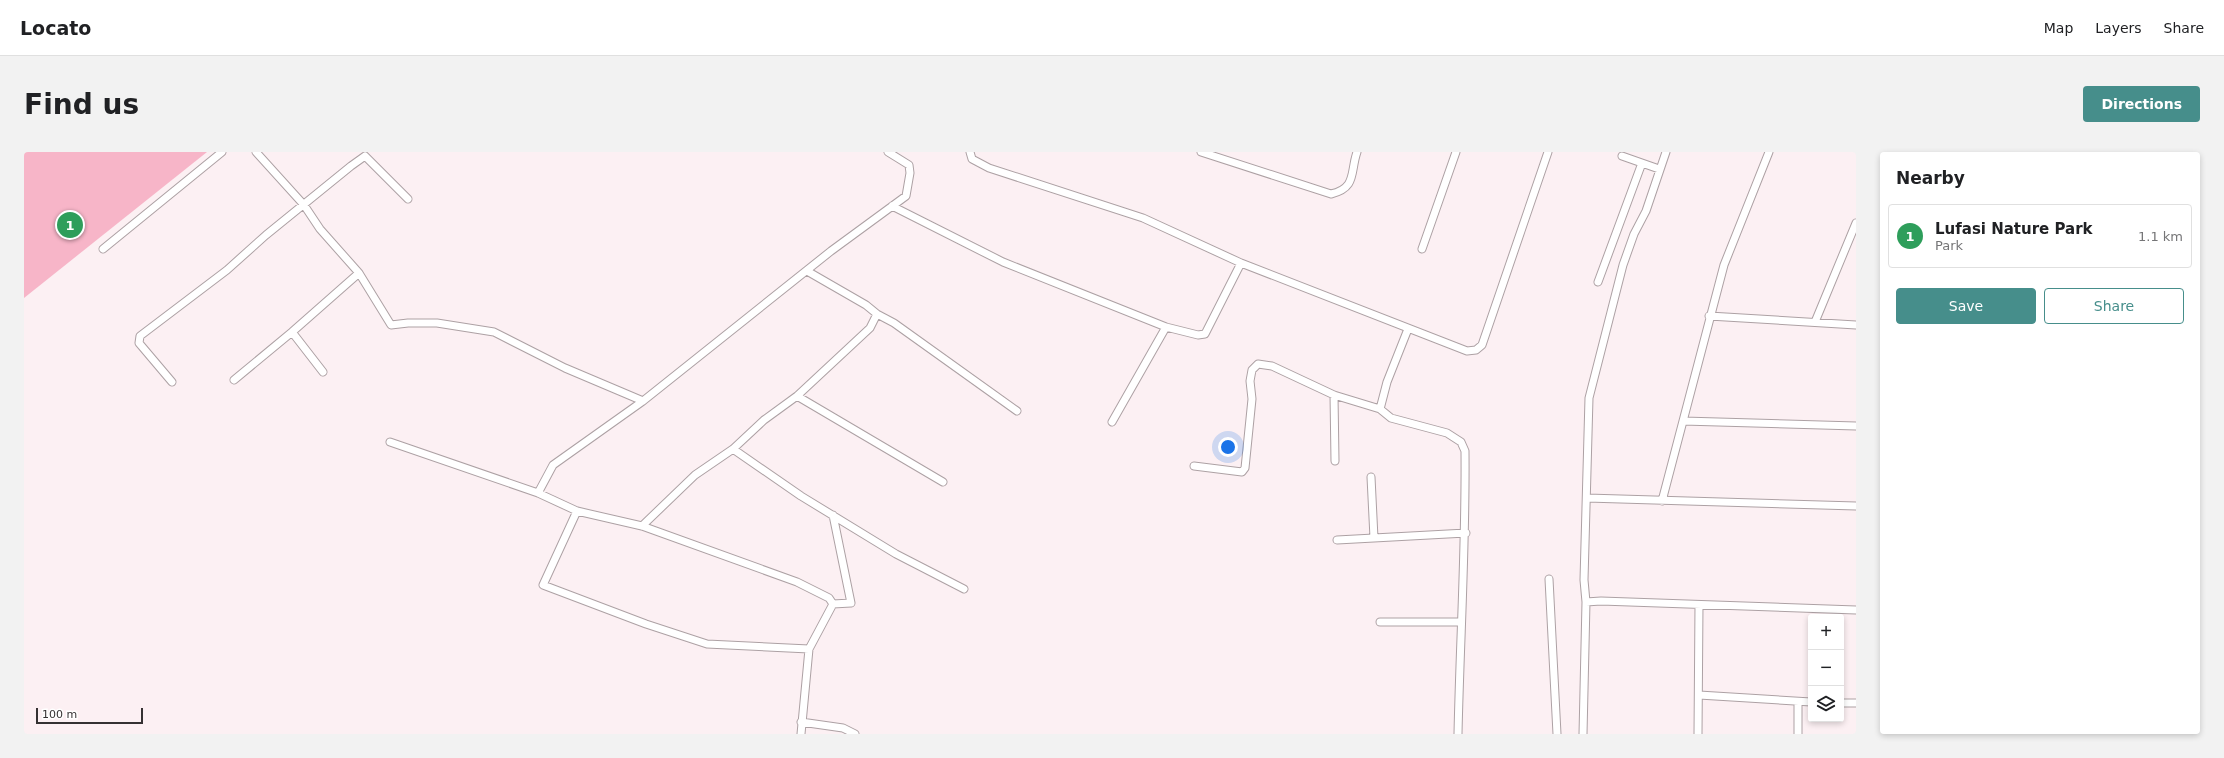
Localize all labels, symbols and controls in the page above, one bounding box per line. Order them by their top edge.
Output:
text: Locato [20,17,91,39]
text: Map [2044,20,2073,36]
text: Layers [2095,20,2142,36]
text: Share [2164,20,2204,36]
button: Directions [2083,86,2200,122]
text: Find us [24,88,139,121]
text: Nearby [1896,168,1965,188]
pin: 1 [57,210,83,240]
text: Lufasi Nature Park [1935,220,2093,238]
text: 1 [1905,229,1915,244]
text: 1.1 km [2138,229,2183,244]
text: Park [1935,238,1963,253]
button: Save [1896,288,2036,324]
button: Share [2044,288,2184,324]
your location [1218,437,1238,457]
map controls [1808,614,1844,722]
button: + [1808,614,1844,650]
button: − [1808,650,1844,686]
button: layers [1808,686,1844,722]
scale bar [36,706,143,725]
text: 100 m [42,708,77,721]

